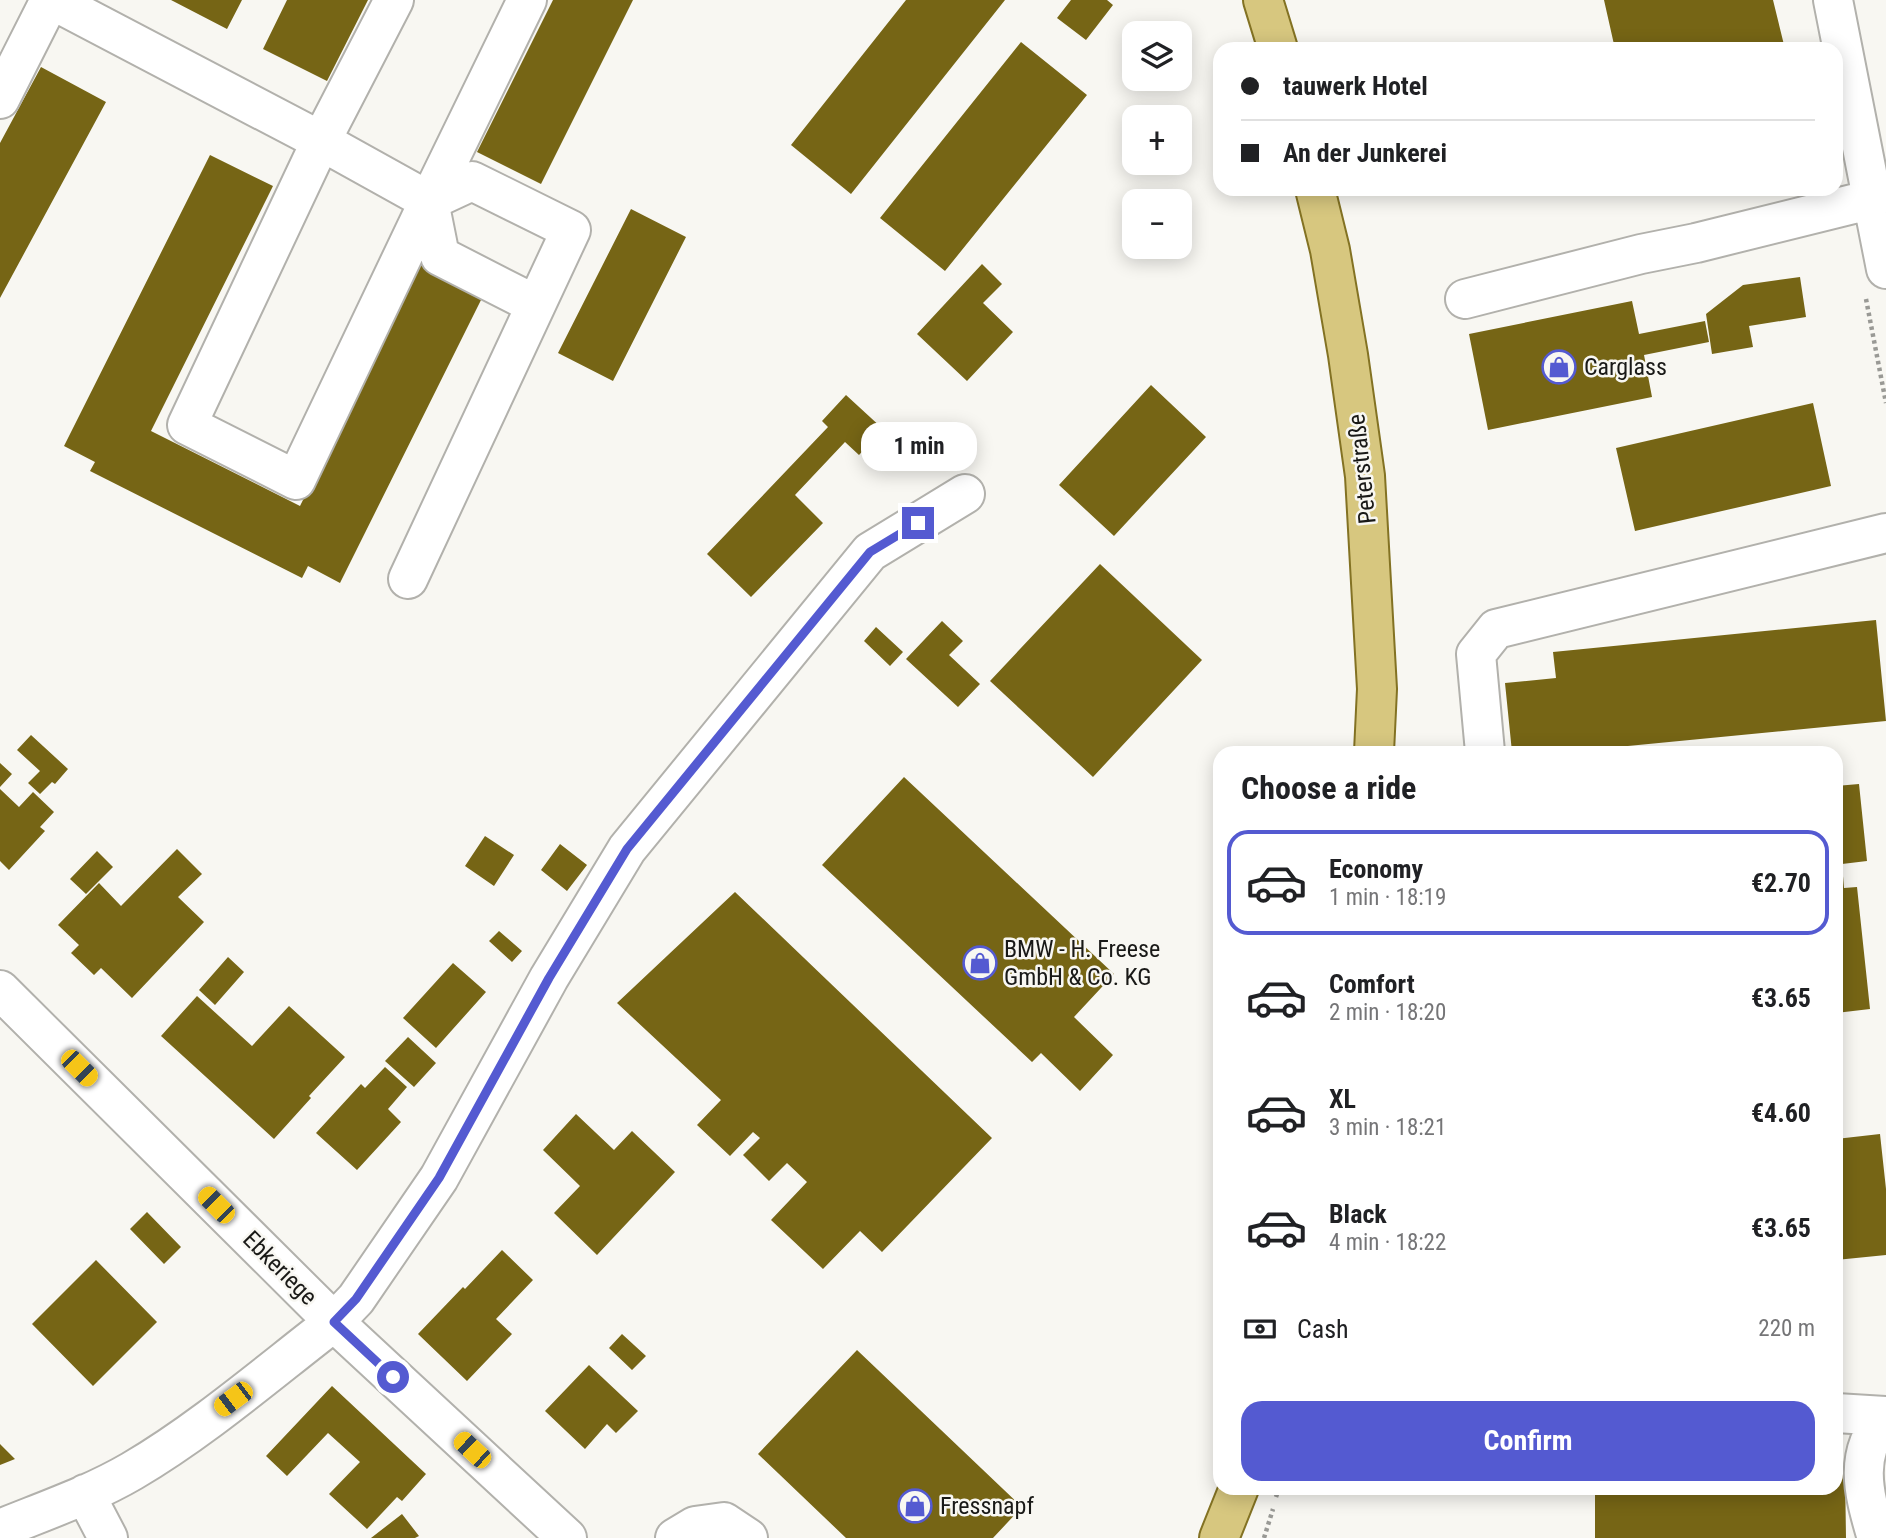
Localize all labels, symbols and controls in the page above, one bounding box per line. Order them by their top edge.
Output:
map controls [1122,21,1192,259]
button: layers [1122,21,1192,91]
text: tauwerk Hotel [1283,71,1428,101]
button: + [1122,105,1192,175]
text: An der Junkerei [1283,138,1447,168]
button: − [1122,189,1192,259]
shop icon: Carglass [1540,348,1578,386]
place label: Carglass [1584,353,1667,381]
street label: Peterstraße [1342,413,1382,525]
callout: 1 min [860,421,976,470]
text: 1 min [893,433,945,460]
route end [902,507,934,539]
text: Choose a ride [1241,769,1416,807]
icon: car [1245,851,1308,914]
text: Economy [1329,854,1423,884]
text: €2.70 [1751,868,1811,898]
text: 1 min · 18:19 [1329,884,1446,911]
place label: BMW - H. Freese GmbH & Co. KG [1004,935,1160,991]
shop icon: BMW - H. Freese GmbH & Co. KG [961,944,999,982]
icon: car [1245,966,1308,1029]
text: Comfort [1329,969,1415,999]
text: €3.65 [1751,983,1811,1013]
text: 2 min · 18:20 [1329,999,1446,1026]
car [57,1046,102,1090]
icon: car [1245,1081,1308,1144]
text: XL [1329,1084,1356,1114]
text: €4.60 [1751,1098,1811,1128]
text: 3 min · 18:21 [1329,1114,1446,1141]
car [194,1183,239,1227]
icon: car [1245,1196,1308,1259]
text: Black [1329,1199,1387,1229]
text: €3.65 [1751,1213,1811,1243]
street label: Ebkeriege [237,1225,323,1311]
text: 4 min · 18:22 [1329,1229,1446,1256]
icon: cash [1241,1310,1279,1348]
text: Cash [1297,1314,1349,1344]
text: 220 m [1758,1315,1815,1342]
route start [377,1361,409,1393]
car [210,1378,257,1420]
button: Confirm [1241,1401,1815,1481]
car [450,1428,495,1472]
shop icon: Fressnapf [896,1487,934,1525]
place label: Fressnapf [940,1492,1034,1520]

